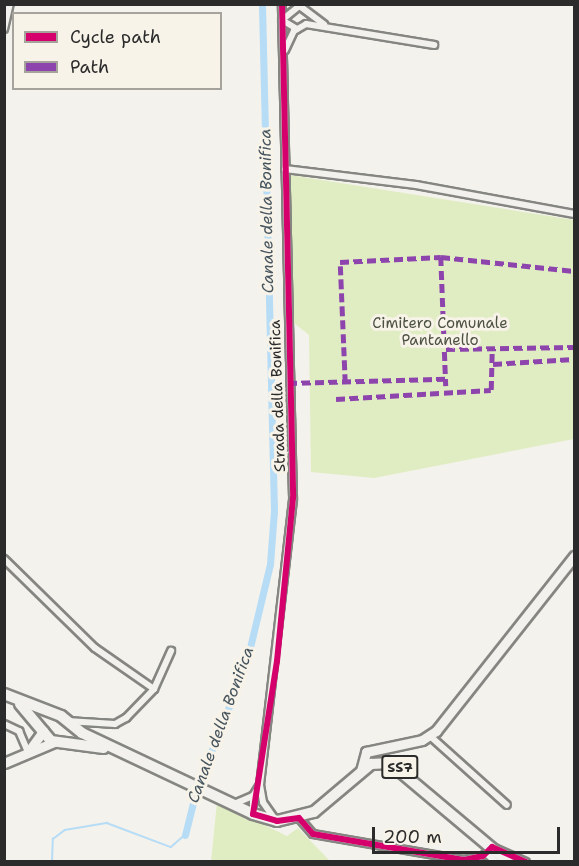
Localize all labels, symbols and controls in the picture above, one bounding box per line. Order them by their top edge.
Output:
legend [12,12,222,90]
text: Cycle path [70,25,161,49]
text: Path [70,55,109,79]
water label: Canale della Bonifica [256,128,278,294]
park label: Cimitero Comunale Pantanello [372,314,508,349]
street label: Strada della Bonifica [266,320,290,472]
water label: Canale della Bonifica [184,644,258,806]
road number: SS7 [380,756,420,778]
scale bar [375,815,562,853]
text: 200 m [383,825,442,849]

